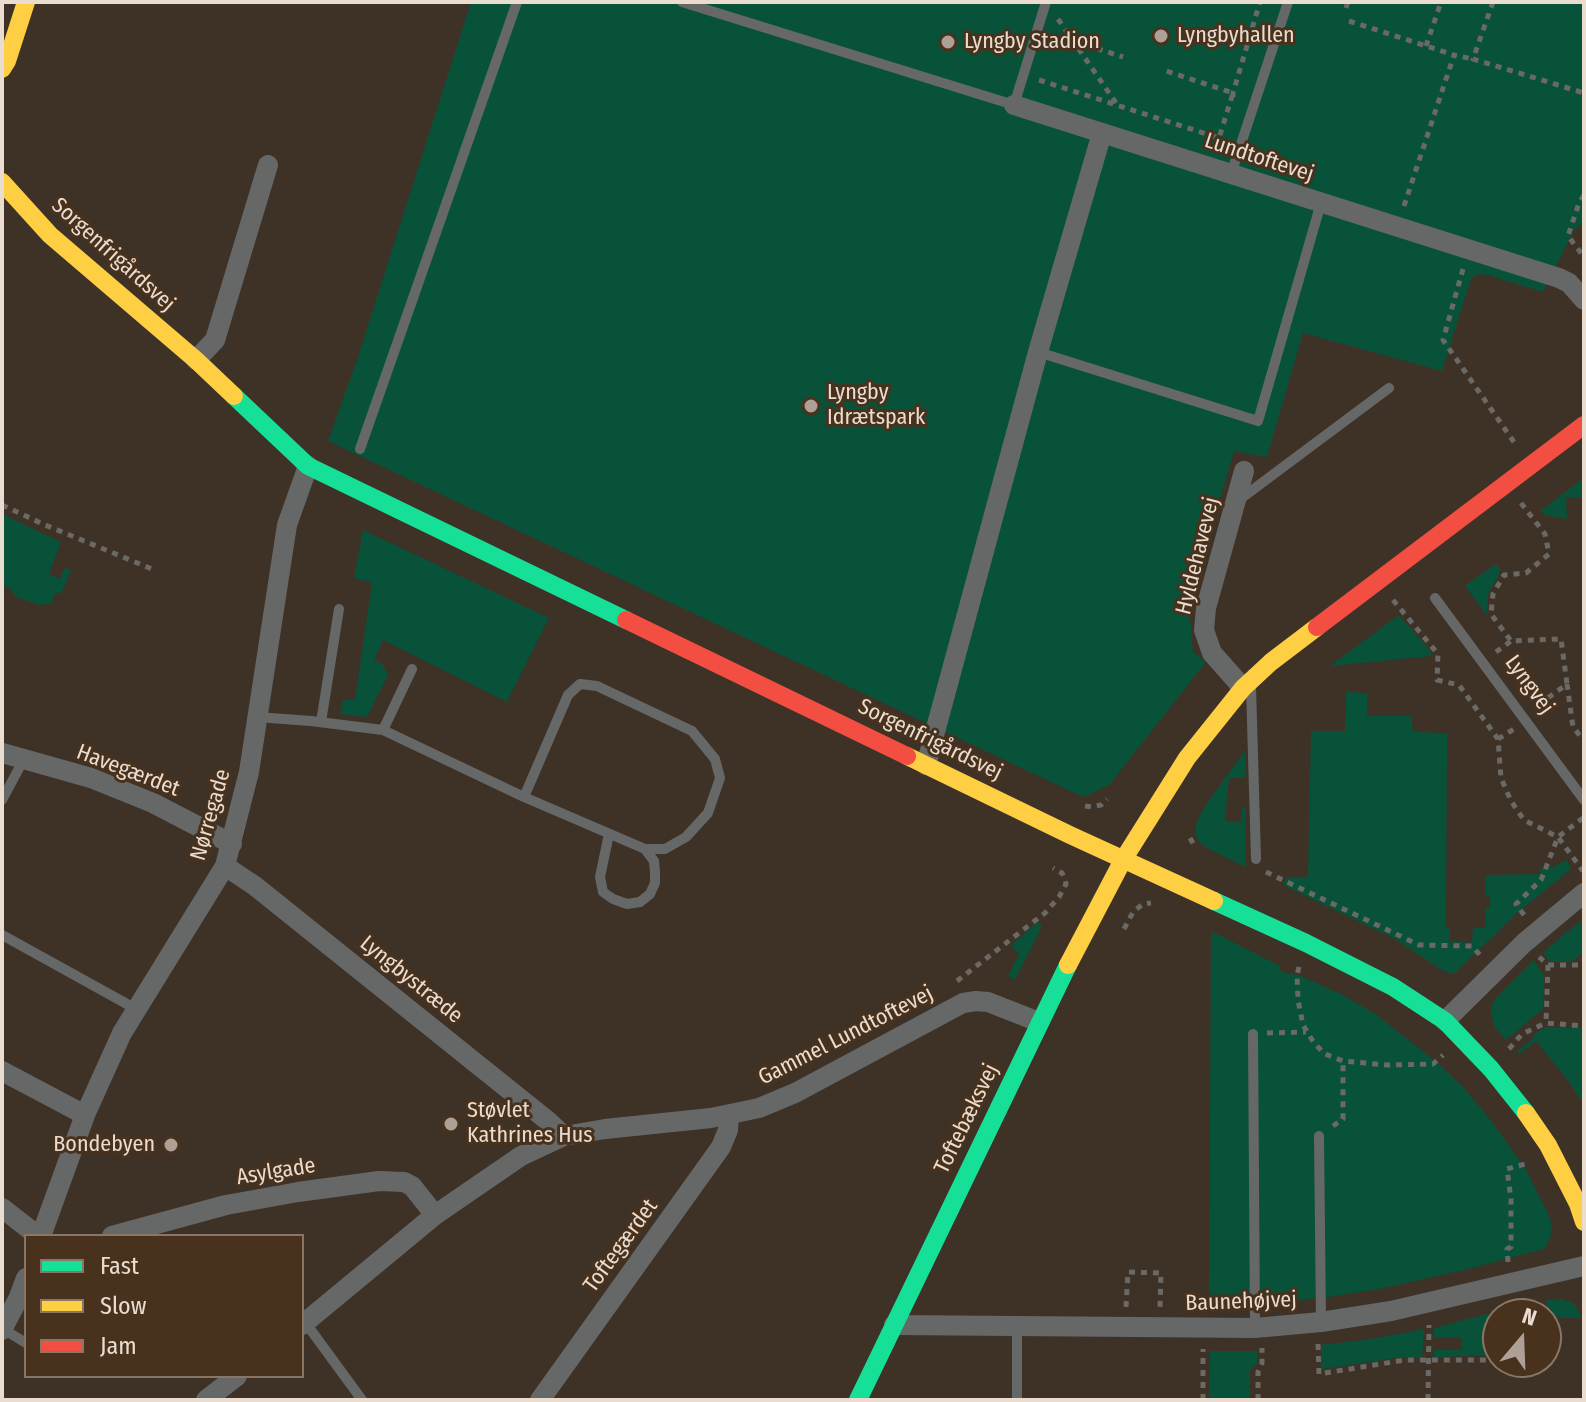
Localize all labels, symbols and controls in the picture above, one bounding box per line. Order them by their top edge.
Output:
place label: Lyngbyhallen [1177,23,1295,49]
marker: Lyngbyhallen [1152,27,1170,45]
place label: Lyngby Stadion [964,29,1100,55]
marker: Lyngby Stadion [939,33,957,51]
street label: Lundtoftevej [1201,128,1317,188]
street label: Sorgenfrigårdsvej [46,193,180,317]
place label: Lyngby Idrætspark [827,380,925,432]
marker: Lyngby Idrætspark [802,397,820,415]
street label: Hyldehavevej [1171,495,1225,617]
street label: Lyngvej [1499,650,1559,720]
street label: Sorgenfrigårdsvej [854,694,1006,786]
street label: Havegærdet [73,739,183,803]
street label: Nørregade [185,766,237,864]
street label: Lyngbystræde [354,931,468,1029]
street label: Gammel Lundtoftevej [754,981,938,1091]
street label: Toftebæksvej [929,1060,1005,1178]
place label: Støvlet Kathrines Hus [467,1098,593,1150]
marker: Støvlet Kathrines Hus [442,1115,460,1133]
place label: Bondebyen [53,1132,155,1158]
marker: Bondebyen [162,1136,180,1154]
street label: Asylgade [235,1153,317,1191]
street label: Toftegærdet [578,1194,664,1298]
legend [24,1234,304,1378]
text: Fast [100,1252,139,1280]
street label: Baunehøjvej [1185,1287,1297,1317]
text: Slow [100,1292,146,1320]
north arrow [1482,1298,1562,1378]
text: N [1519,1302,1540,1332]
text: Jam [100,1332,137,1360]

